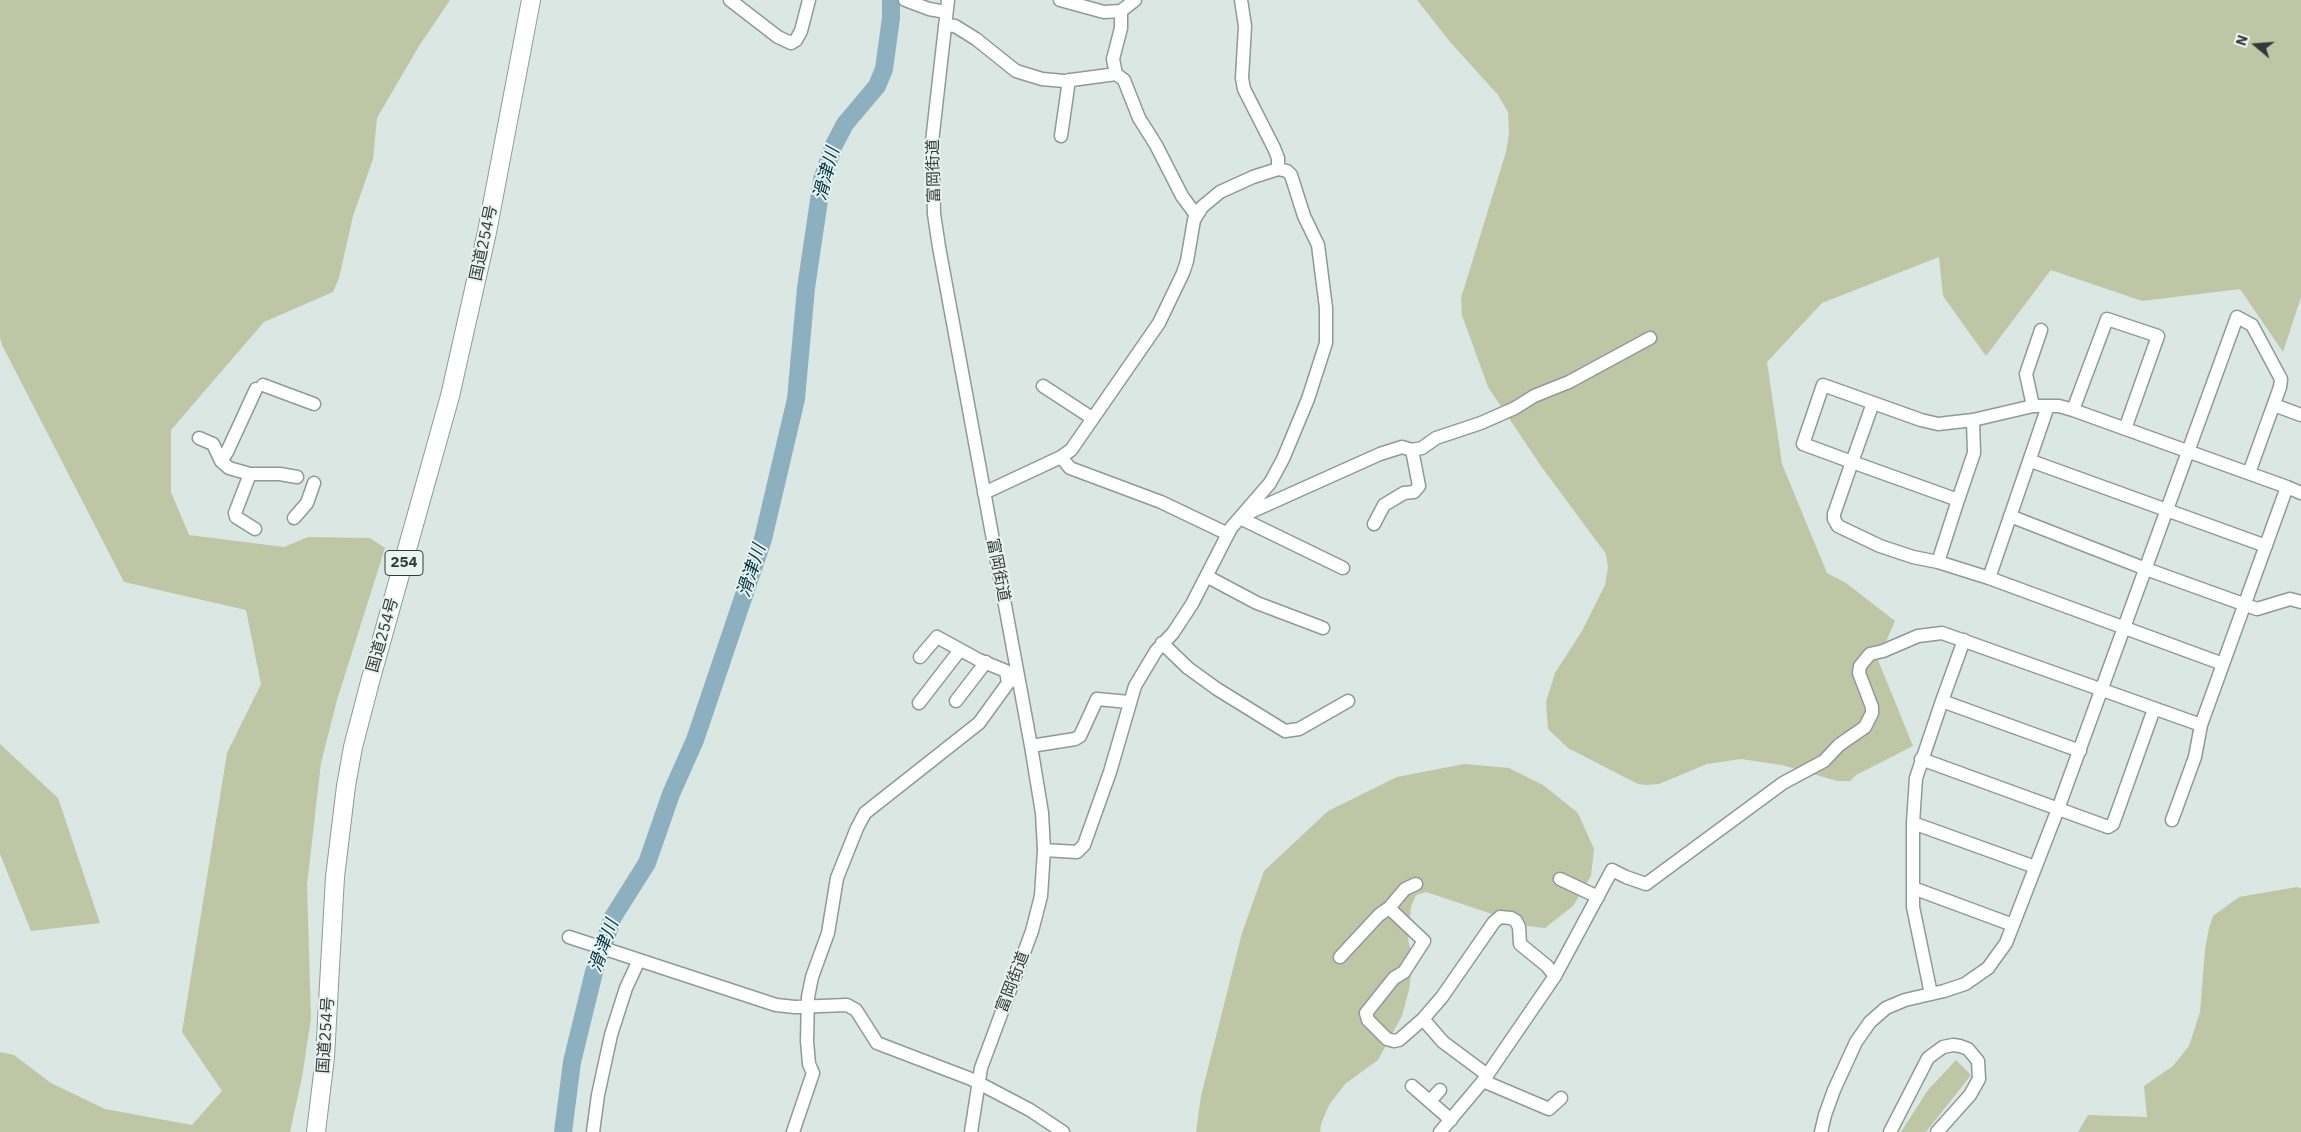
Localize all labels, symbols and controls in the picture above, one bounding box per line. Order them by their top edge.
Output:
north arrow [2231,20,2281,70]
text: N [2232,33,2252,48]
street label: 富岡街道 [924,139,944,203]
water label: 滑津川 [810,145,844,203]
street label: 国道254号 [467,203,501,283]
street label: 富岡街道 [982,537,1014,603]
water label: 滑津川 [733,542,771,600]
road number: 254 [385,550,423,576]
street label: 国道254号 [363,595,403,675]
water label: 滑津川 [585,917,623,975]
street label: 富岡街道 [993,949,1033,1015]
street label: 国道254号 [314,996,338,1074]

